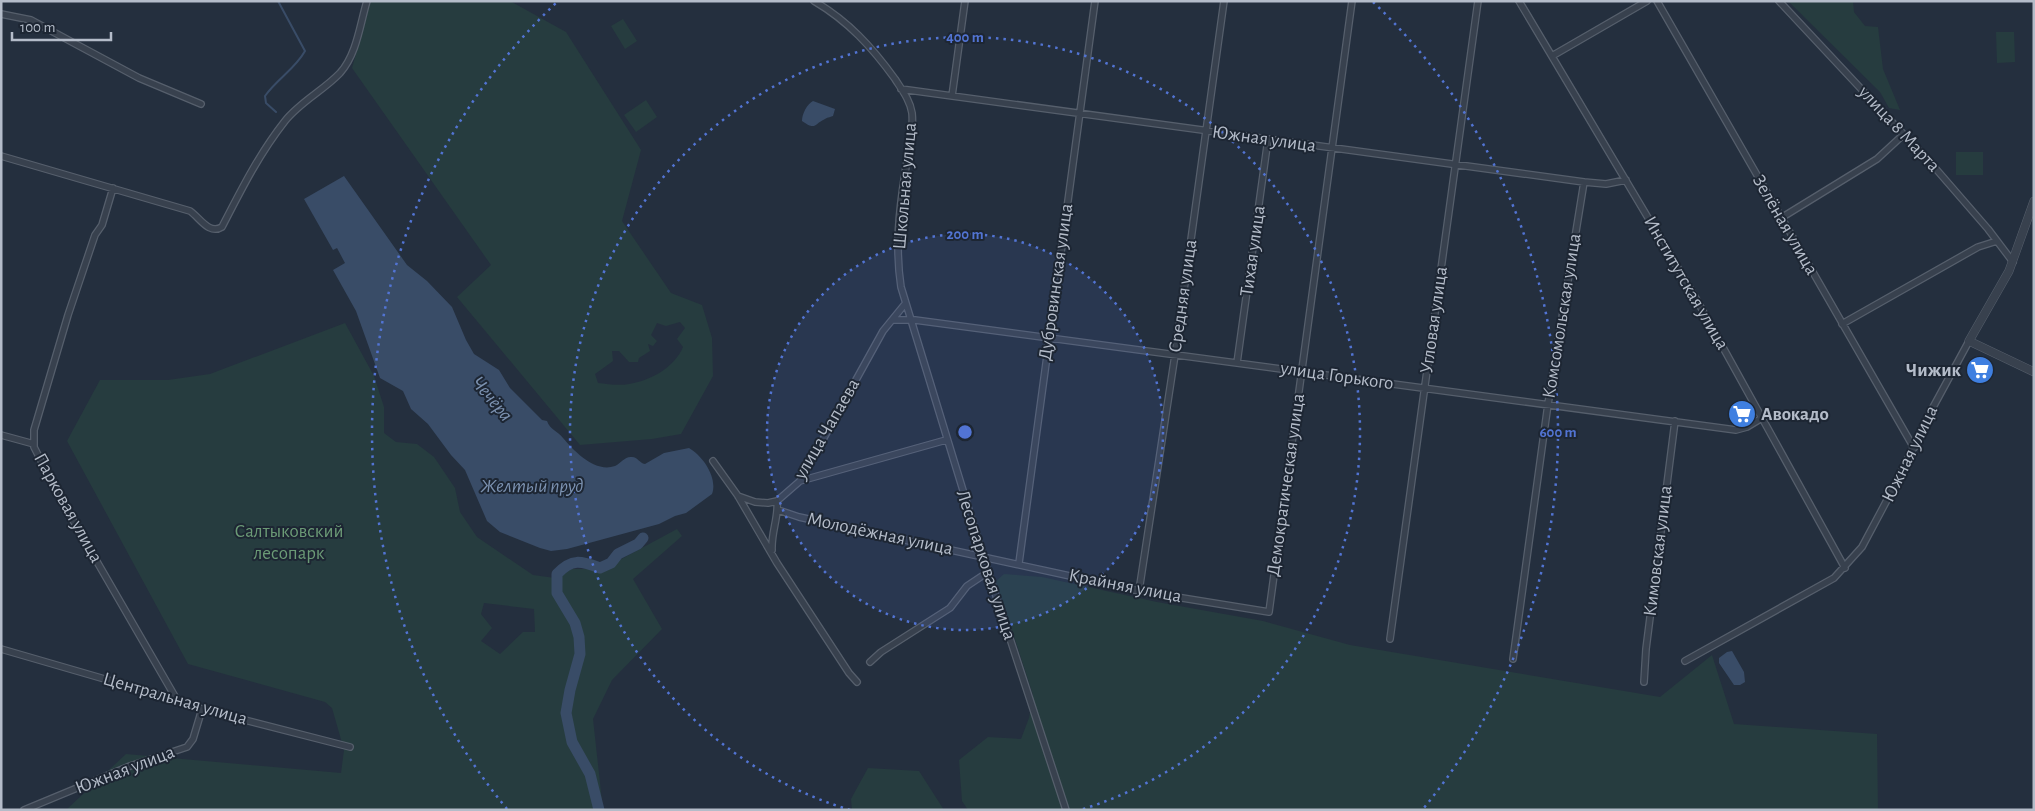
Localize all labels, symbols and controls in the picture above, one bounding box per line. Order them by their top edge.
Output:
scale bar [12,10,111,42]
text: 100 m [20,20,55,35]
text: 400 m [946,30,984,45]
street label: улица 8 Марта [1854,82,1944,176]
street label: Школьная улица [890,121,920,250]
street label: Южная улица [1211,122,1318,156]
street label: Зелёная улица [1749,172,1821,278]
street label: Дубровинская улица [1036,202,1076,362]
street label: Тихая улица [1237,204,1269,298]
street label: Институтская улица [1640,213,1732,353]
text: 200 m [946,227,984,242]
street label: Комсомольская улица [1540,232,1584,400]
street label: Средняя улица [1166,238,1200,354]
street label: Угловая улица [1417,265,1451,375]
supermarket icon: Чижик [1965,355,1995,385]
street label: улица Горького [1278,359,1395,393]
place label: Чижик [1906,361,1962,380]
water label: Чечёра [468,373,516,425]
street label: улица Чапаева [790,375,864,483]
street label: Демократическая улица [1264,392,1308,578]
supermarket icon: Авокадо [1727,399,1757,429]
street label: Южная улица [1878,402,1942,505]
place label: Авокадо [1761,405,1829,424]
centre of rings [956,423,974,441]
text: 600 m [1539,425,1577,440]
street label: Парковая улица [30,450,106,566]
water label: Желтый пруд [480,476,584,496]
street label: Кимовская улица [1641,484,1676,618]
street label: Лесопарковая улица [953,488,1019,643]
street label: Молодёжная улица [805,509,955,559]
park label: Салтыковский лесопарк [234,522,344,563]
street label: Крайняя улица [1067,566,1183,606]
street label: Центральная улица [101,669,250,729]
street label: Южная улица [73,742,178,798]

